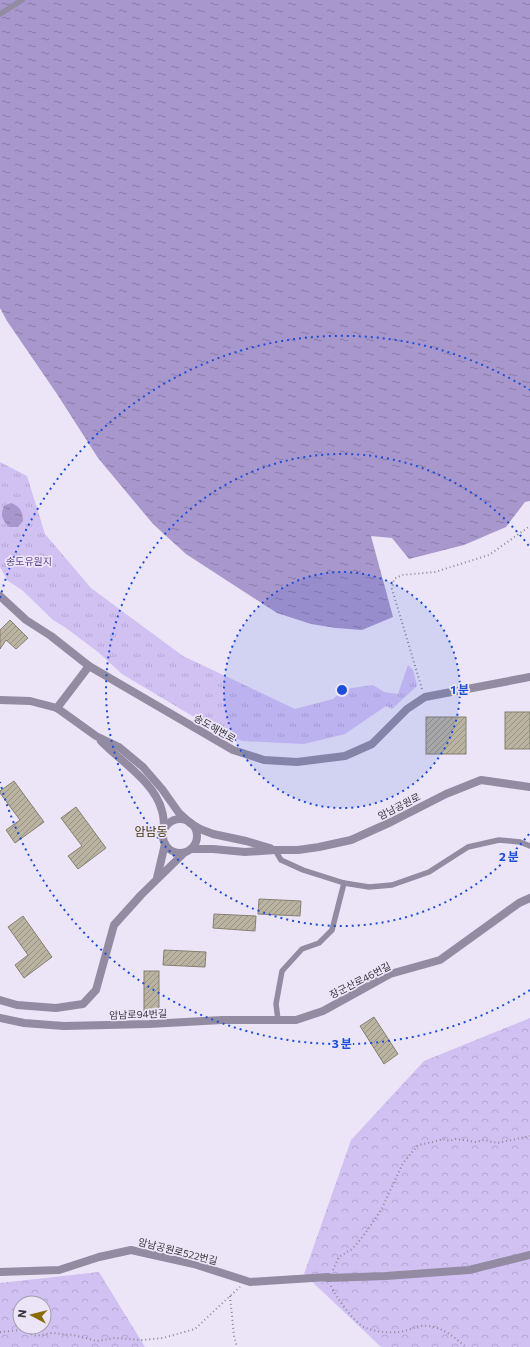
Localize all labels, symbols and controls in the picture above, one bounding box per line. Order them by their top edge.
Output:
park label: 송도유원지 [6,555,52,567]
text: 1 분 [451,682,469,696]
centre of rings [335,683,349,697]
street label: 송도해변로 [192,711,238,745]
street label: 암남공원로 [376,790,422,822]
district label: 암남동 [134,824,168,838]
text: 2 분 [499,849,519,863]
street label: 장군산로46번길 [327,959,393,1001]
street label: 암남로94번길 [109,1007,167,1021]
text: 3 분 [332,1036,352,1050]
street label: 암남공원로522번길 [137,1235,219,1267]
north arrow [12,1295,52,1335]
text: N [15,1309,29,1319]

